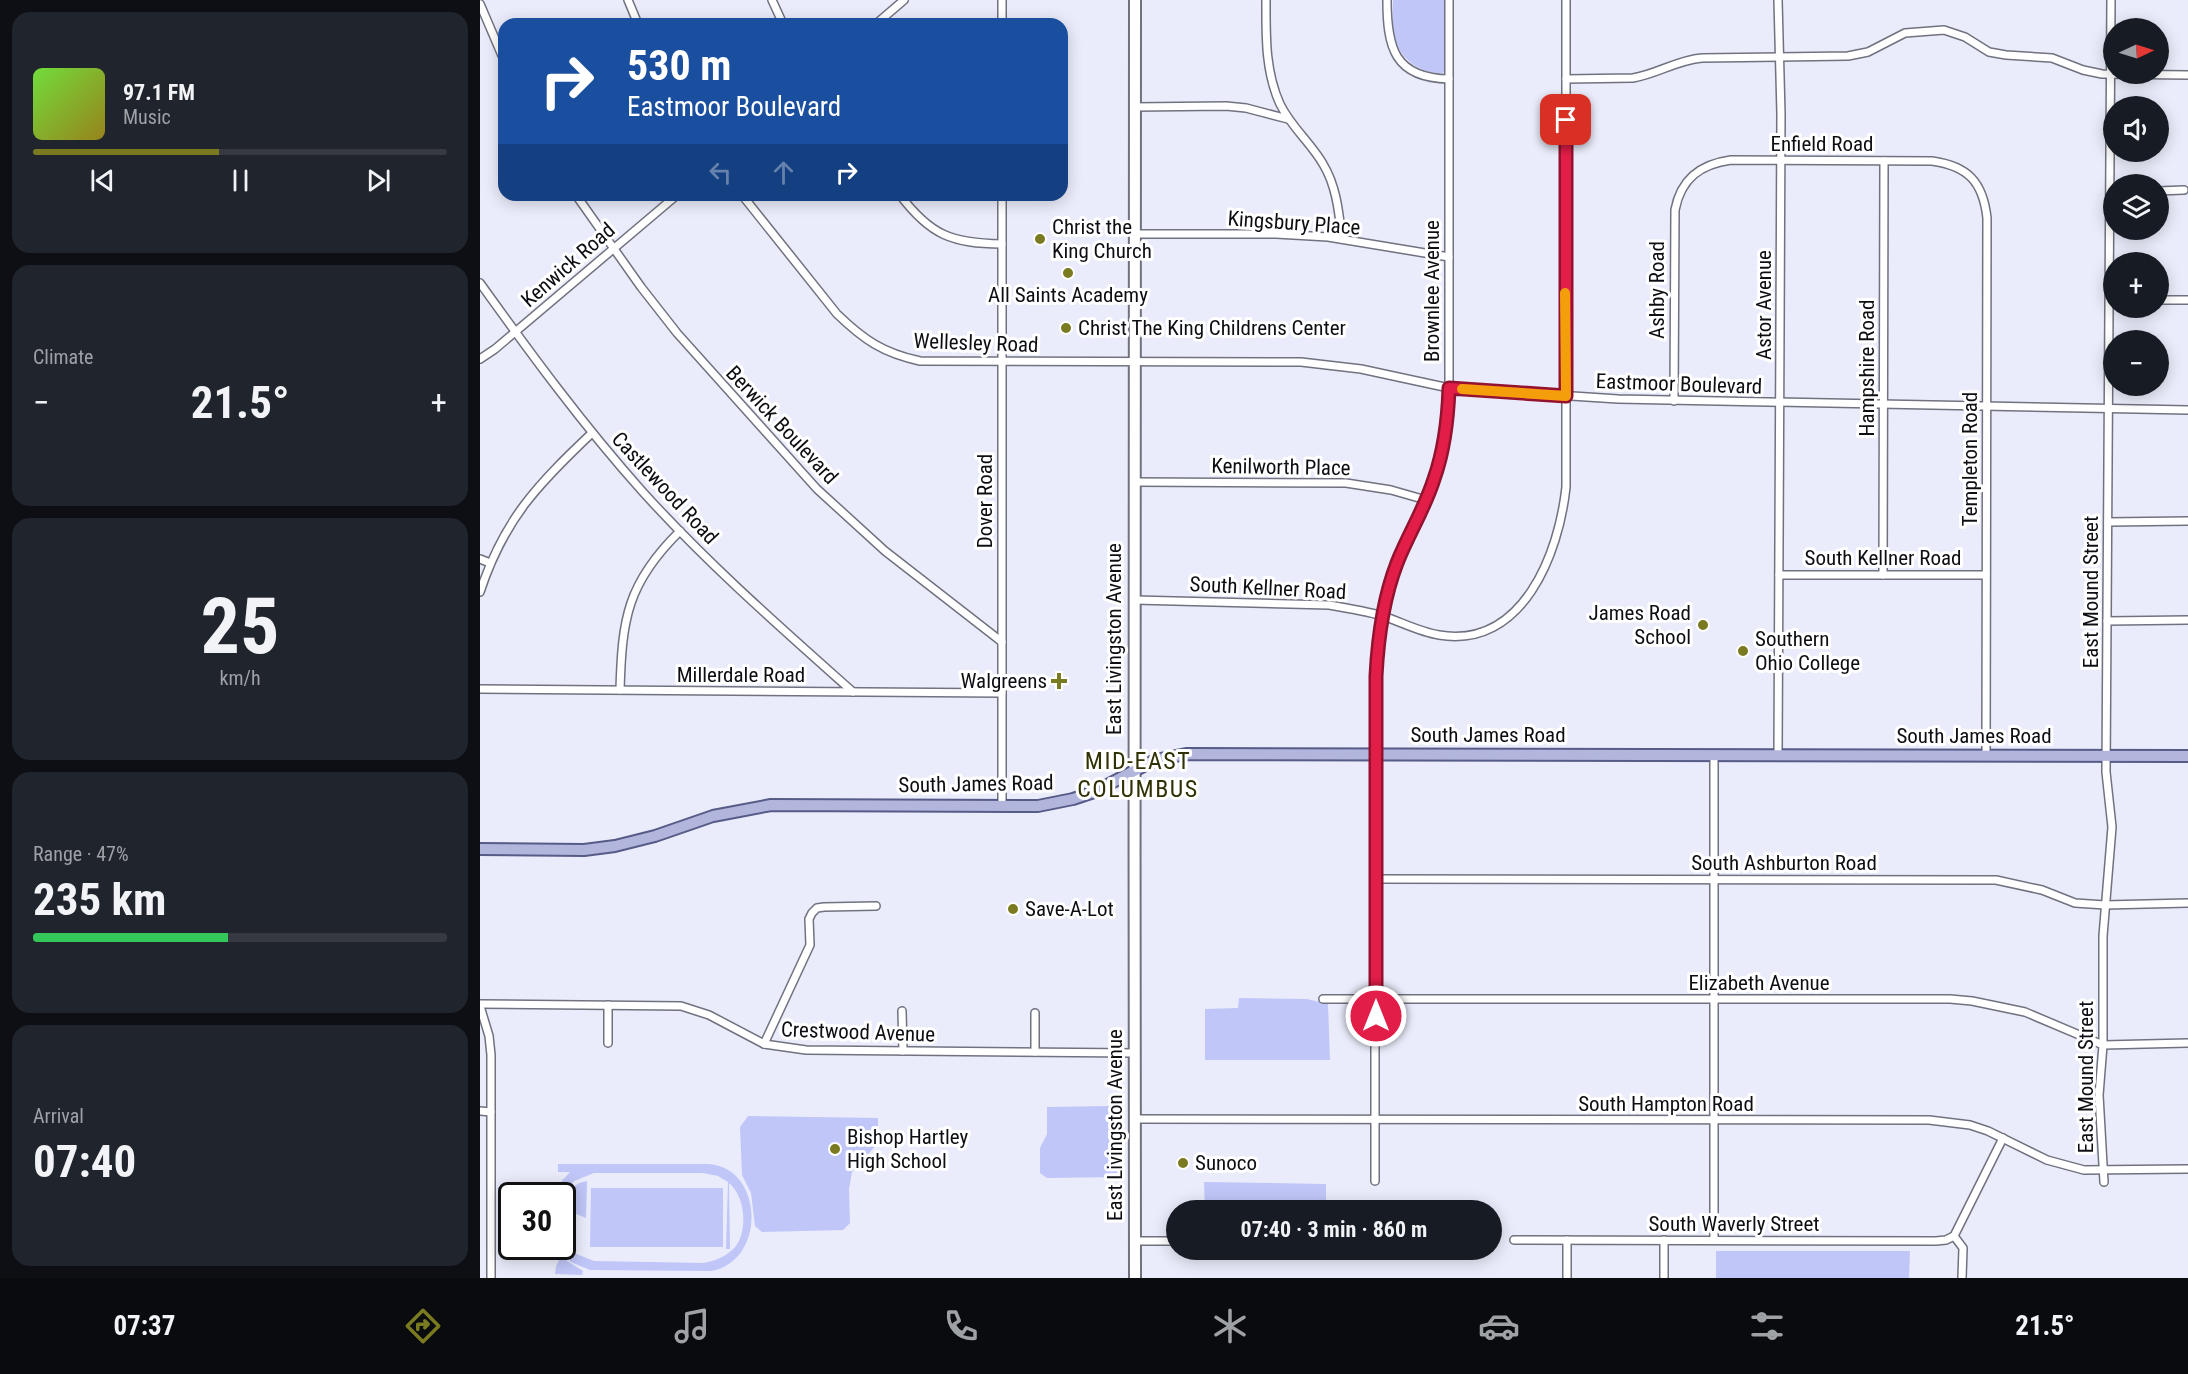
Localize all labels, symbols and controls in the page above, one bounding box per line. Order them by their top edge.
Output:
north arrow [2103,18,2169,84]
map controls [2103,18,2169,396]
text: 530 m [627,41,732,90]
icon: right [528,42,606,120]
text: 97.1 FM [123,80,195,105]
text: Eastmoor Boulevard [627,91,841,123]
pin [1540,94,1591,145]
button: sound [2103,96,2169,162]
icon: arrive [1549,103,1582,136]
text: Music [123,105,171,129]
street label: Enfield Road [1771,132,1873,156]
icon: left [704,156,737,189]
icon: ahead [767,156,800,189]
icon: right [830,156,863,189]
icon: previous [86,164,119,197]
icon: pause [224,164,257,197]
icon: next [362,164,395,197]
button: layers [2103,174,2169,240]
street label: Kingsbury Place [1227,206,1361,240]
place label: Christ the King Church [1052,215,1152,263]
street label: Kenwick Road [516,218,620,312]
street label: Brownlee Avenue [1420,220,1444,362]
marker: Christ the King Church [1033,232,1047,246]
street label: Ashby Road [1645,241,1669,339]
street label: Astor Avenue [1752,250,1776,360]
button: + [2103,252,2169,318]
marker: All Saints Academy [1061,266,1075,280]
place label: All Saints Academy [988,283,1148,307]
street label: Hampshire Road [1855,300,1879,436]
place label: Christ The King Childrens Center [1078,316,1346,340]
marker: Christ The King Childrens Center [1059,321,1073,335]
street label: Wellesley Road [913,329,1039,357]
button: − [2103,330,2169,396]
text: Climate [33,345,93,369]
street label: Berwick Boulevard [721,361,843,489]
street label: Eastmoor Boulevard [1595,369,1763,399]
text: 21.5° [191,376,289,429]
text: − [33,383,50,422]
text: + [431,383,447,422]
street label: Templeton Road [1958,392,1982,526]
street label: Castlewood Road [607,427,723,549]
street label: Dover Road [973,454,997,548]
street label: Kenilworth Place [1211,454,1351,480]
street label: East Mound Street [2079,516,2103,668]
street label: East Livingston Avenue [1102,543,1126,735]
street label: South Kellner Road [1805,546,1961,570]
street label: South Kellner Road [1189,572,1347,604]
text: 25 [201,581,279,672]
place label: James Road School [1589,601,1691,649]
marker: James Road School [1696,618,1710,632]
place label: Southern Ohio College [1755,627,1860,675]
marker: Southern Ohio College [1736,644,1750,658]
street label: Millerdale Road [677,663,805,687]
text: km/h [219,666,261,690]
place label: Walgreens [960,669,1047,693]
marker: Walgreens [1052,674,1066,688]
street label: South James Road [1410,723,1566,747]
street label: South James Road [1896,724,2052,748]
district label: MID-EAST COLUMBUS [1077,747,1199,803]
street label: South James Road [898,771,1054,797]
text: Range · 47% [33,842,129,866]
street label: South Ashburton Road [1691,851,1877,875]
text: 235 km [33,873,166,926]
place label: Save-A-Lot [1025,897,1114,921]
marker: Save-A-Lot [1006,902,1020,916]
street label: Elizabeth Avenue [1688,971,1830,995]
position arrow [1344,984,1408,1048]
street label: East Mound Street [2074,1001,2098,1153]
street label: Crestwood Avenue [781,1017,936,1047]
street label: East Livingston Avenue [1103,1029,1127,1221]
street label: South Hampton Road [1578,1092,1754,1116]
text: Arrival [33,1104,84,1128]
place label: Bishop Hartley High School [847,1125,968,1173]
text: 07:40 [33,1135,136,1188]
marker: Bishop Hartley High School [828,1142,842,1156]
place label: Sunoco [1195,1151,1257,1175]
marker: Sunoco [1176,1156,1190,1170]
speed limit sign: 30 [498,1182,576,1260]
street label: South Waverly Street [1648,1212,1820,1236]
text: 07:40 · 3 min · 860 m [1241,1217,1427,1242]
icon: directions [402,1305,444,1347]
icon: music [671,1305,713,1347]
icon: phone [940,1305,982,1347]
icon: climate [1209,1305,1251,1347]
icon: car [1478,1305,1520,1347]
icon: filters [1746,1305,1788,1347]
text: 07:37 [113,1310,175,1342]
text: 21.5° [2015,1310,2075,1342]

